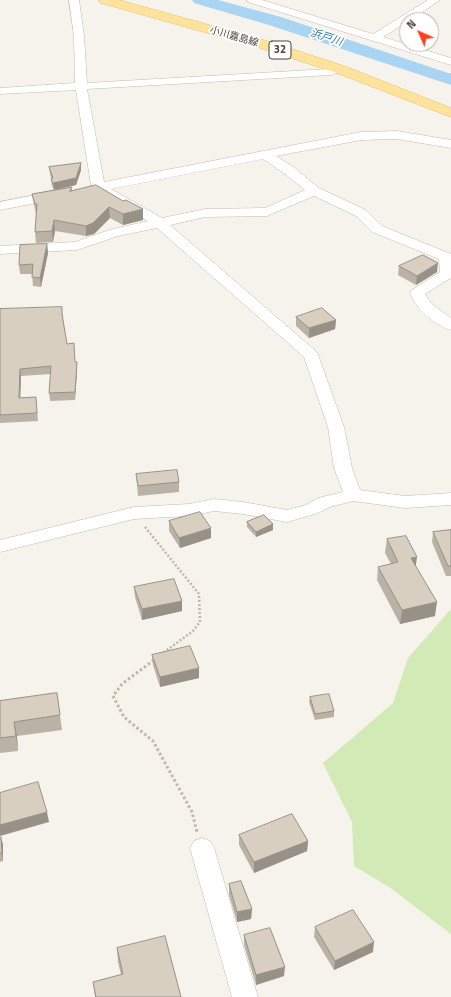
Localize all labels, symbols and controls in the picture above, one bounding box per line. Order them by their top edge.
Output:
north arrow [399,12,439,52]
text: N [403,16,420,33]
street label: 小川嘉島線 [208,24,260,50]
water label: 浜戸川 [308,27,344,49]
road number: 32 [269,41,291,59]

